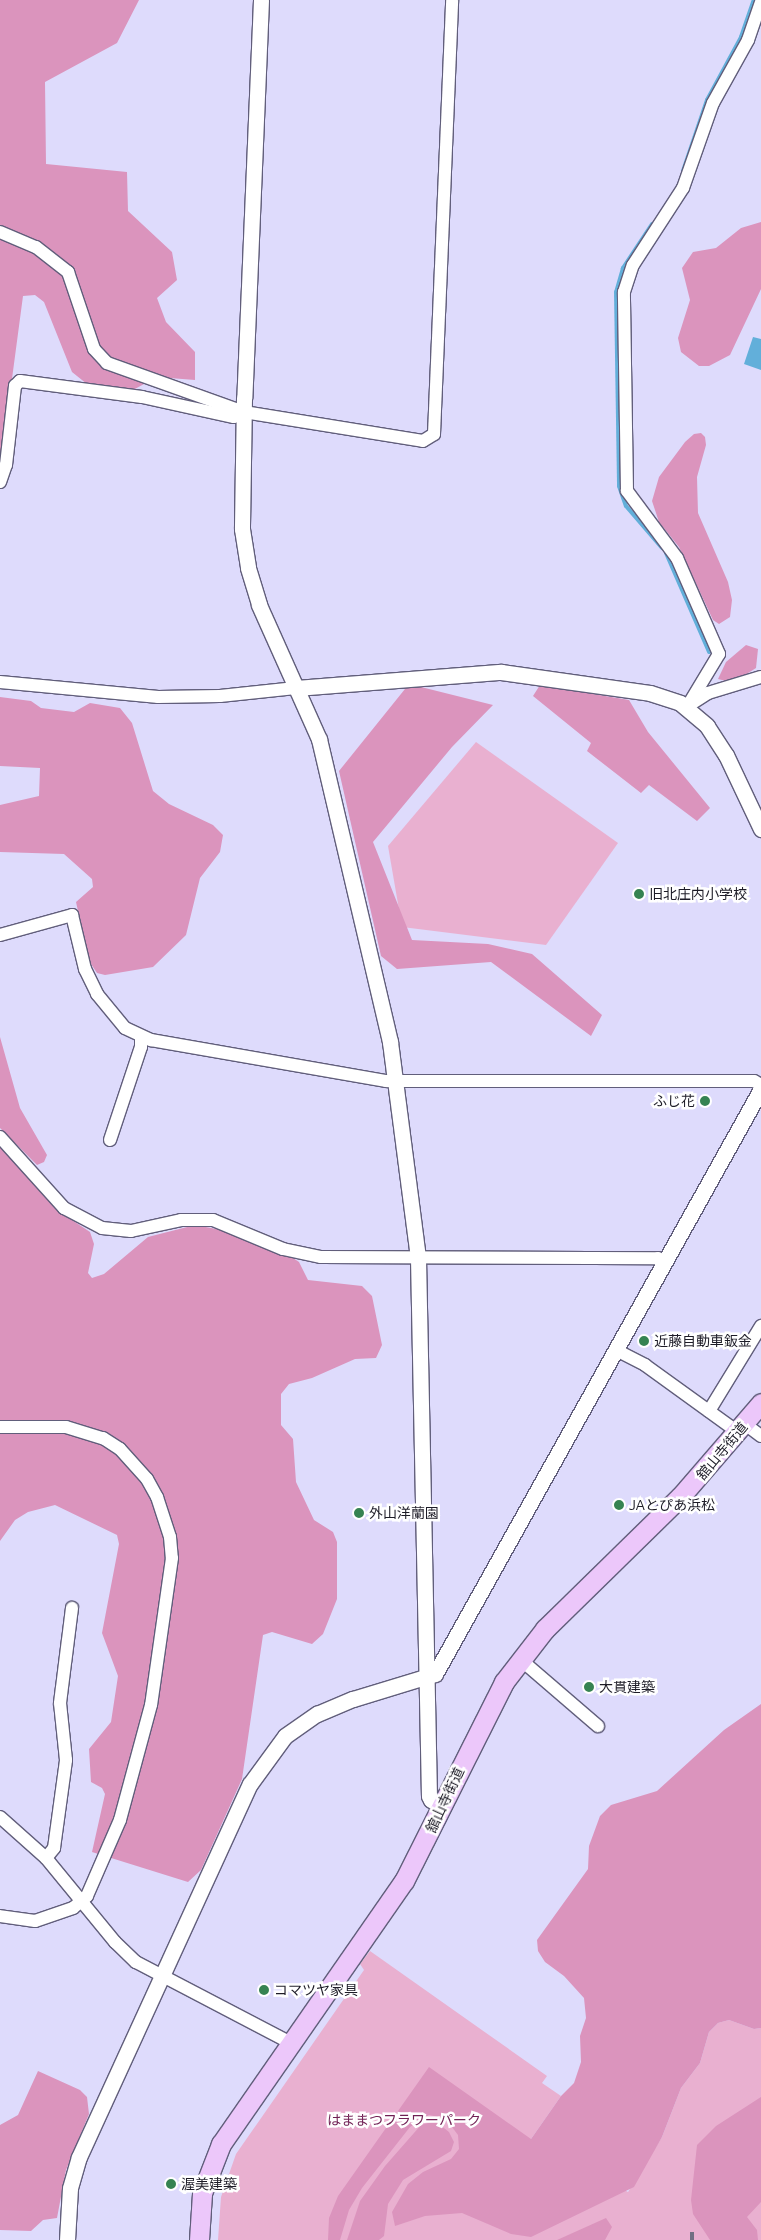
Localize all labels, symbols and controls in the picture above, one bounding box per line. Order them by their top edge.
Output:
place label: 旧北庄内小学校 [649,886,747,902]
marker: 旧北庄内小学校 [633,888,645,900]
place label: ふじ花 [653,1093,695,1109]
marker: ふじ花 [699,1095,711,1107]
place label: 近藤自動車鈑金 [654,1333,752,1349]
marker: 近藤自動車鈑金 [638,1335,650,1347]
street label: 舘山寺街道 [693,1419,751,1483]
place label: JAとぴあ浜松 [629,1497,715,1513]
marker: JAとぴあ浜松 [613,1499,625,1511]
place label: 外山洋蘭園 [369,1505,439,1521]
marker: 外山洋蘭園 [353,1507,365,1519]
place label: 大貫建築 [599,1679,655,1695]
marker: 大貫建築 [583,1681,595,1693]
street label: 舘山寺街道 [423,1765,467,1835]
place label: コマツヤ家具 [274,1982,358,1998]
marker: コマツヤ家具 [258,1984,270,1996]
park label: はままつフラワーパーク [327,2112,481,2128]
place label: 渥美建築 [181,2176,237,2192]
marker: 渥美建築 [165,2178,177,2190]

